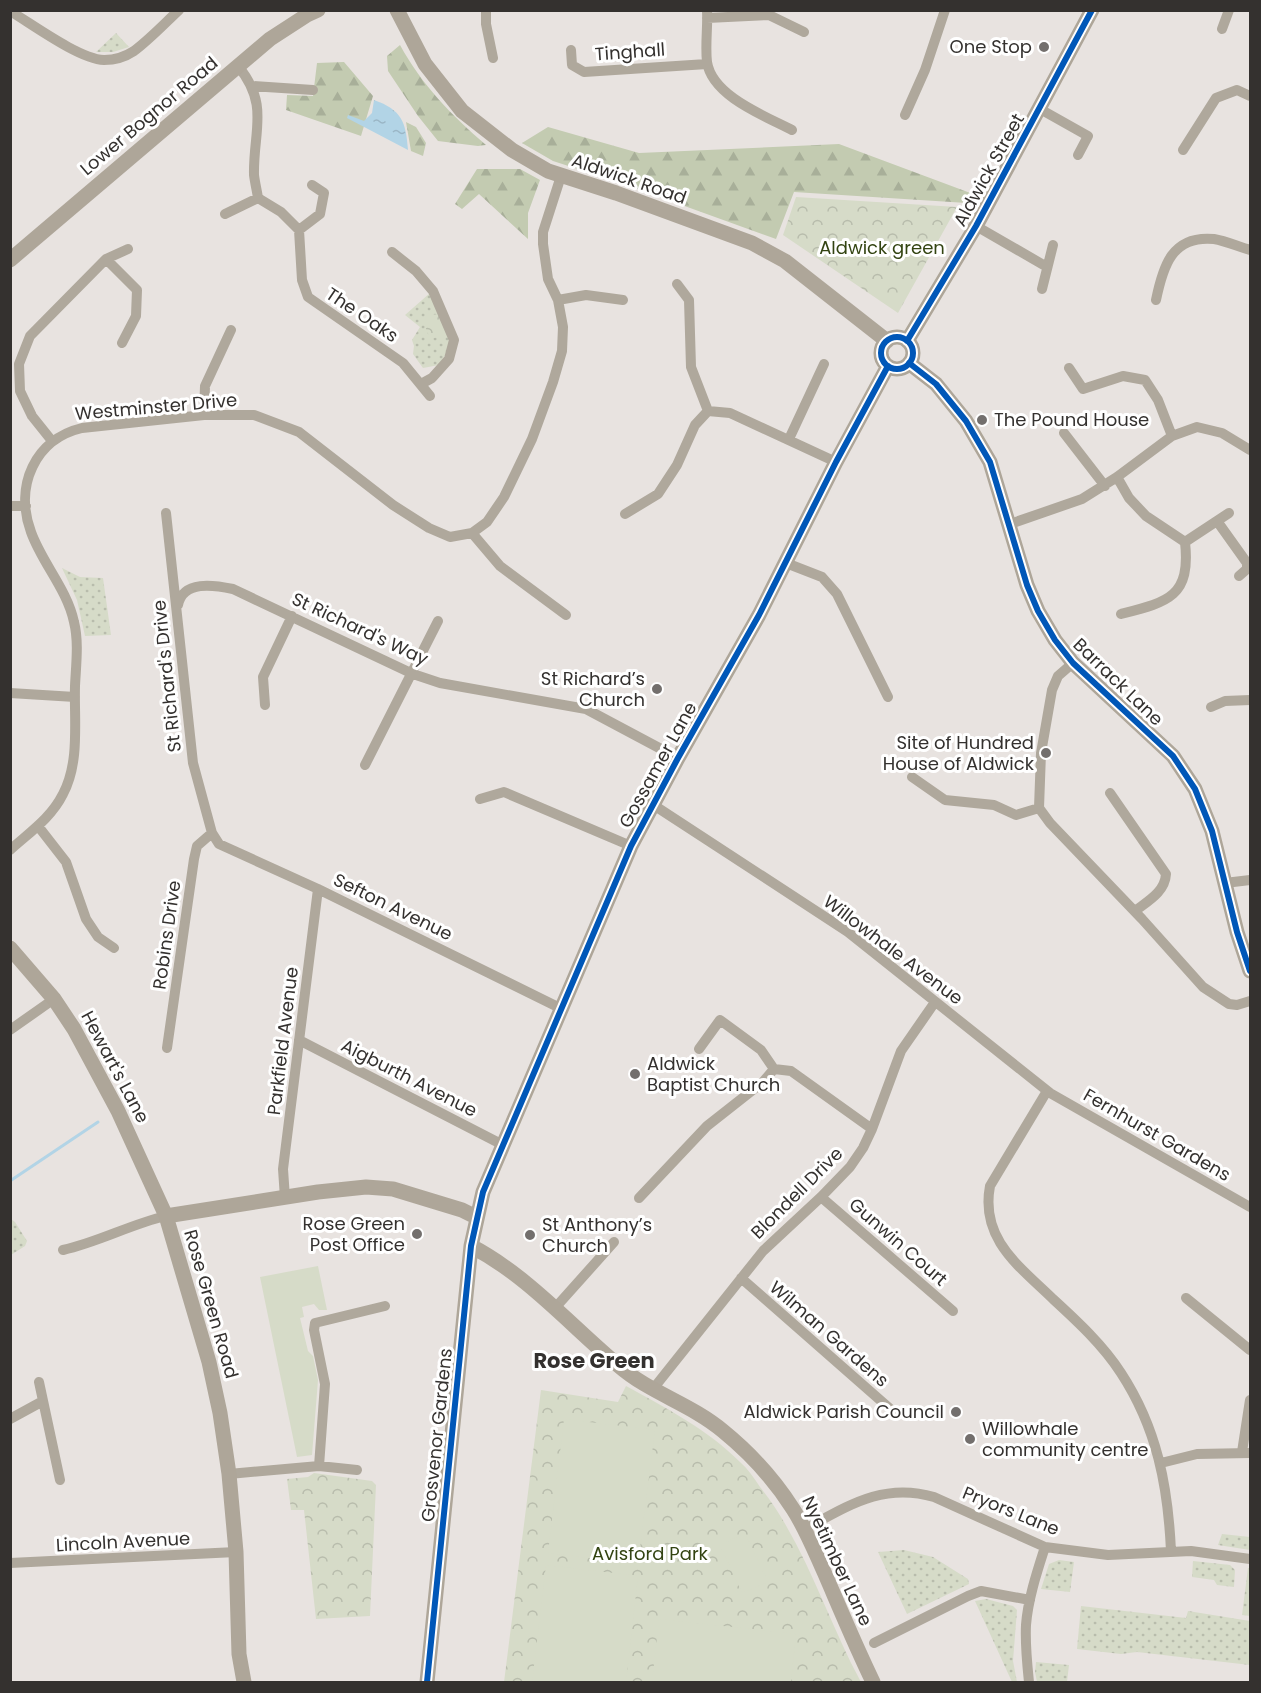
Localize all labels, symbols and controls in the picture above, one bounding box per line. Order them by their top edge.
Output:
place label: One Stop [950,34,1032,59]
street label: Tinghall [594,37,666,66]
marker: One Stop [1037,40,1051,54]
street label: Lower Bognor Road [74,50,223,181]
street label: Aldwick Street [947,109,1030,231]
street label: Aldwick Road [568,147,690,210]
park label: Aldwick green [819,235,945,260]
street label: The Oaks [321,281,403,348]
street label: Westminster Drive [74,387,238,426]
place label: The Pound House [994,407,1149,432]
marker: The Pound House [975,413,989,427]
street label: St Richard's Way [288,586,432,671]
street label: St Richard's Drive [146,599,187,753]
street label: Barrack Lane [1068,632,1169,731]
place label: St Richard’s Church [541,666,645,712]
marker: St Richard’s Church [650,682,664,696]
street label: Gossamer Lane [613,697,703,832]
place label: Site of Hundred House of Aldwick [883,730,1035,776]
marker: Site of Hundred House of Aldwick [1039,746,1053,760]
street label: Sefton Avenue [329,867,457,946]
street label: Robins Drive [146,879,187,991]
street label: Willowhale Avenue [818,889,968,1010]
street label: Parkfield Avenue [261,965,304,1116]
street label: Hewart's Lane [75,1006,155,1127]
street label: Aigburth Avenue [337,1032,482,1123]
place label: Aldwick Baptist Church [647,1051,780,1097]
marker: Aldwick Baptist Church [628,1067,642,1081]
street label: Fernhurst Gardens [1079,1082,1235,1187]
street label: Blondell Drive [745,1141,848,1244]
street label: Gunwin Court [844,1192,953,1291]
place label: Rose Green Post Office [303,1211,405,1257]
place label: St Anthony’s Church [542,1212,652,1258]
street label: Rose Green Road [178,1226,245,1381]
marker: Rose Green Post Office [410,1227,424,1241]
marker: St Anthony’s Church [523,1228,537,1242]
street label: Wilman Gardens [764,1275,894,1392]
district label: Rose Green [533,1346,655,1375]
street label: Grosvenor Gardens [415,1347,458,1523]
place label: Aldwick Parish Council [743,1399,944,1424]
marker: Aldwick Parish Council [949,1405,963,1419]
place label: Willowhale community centre [982,1416,1149,1462]
marker: Willowhale community centre [963,1432,977,1446]
street label: Pryors Lane [959,1480,1063,1541]
street label: Nyetimber Lane [796,1492,879,1630]
street label: Lincoln Avenue [55,1525,191,1558]
park label: Avisford Park [592,1541,709,1566]

